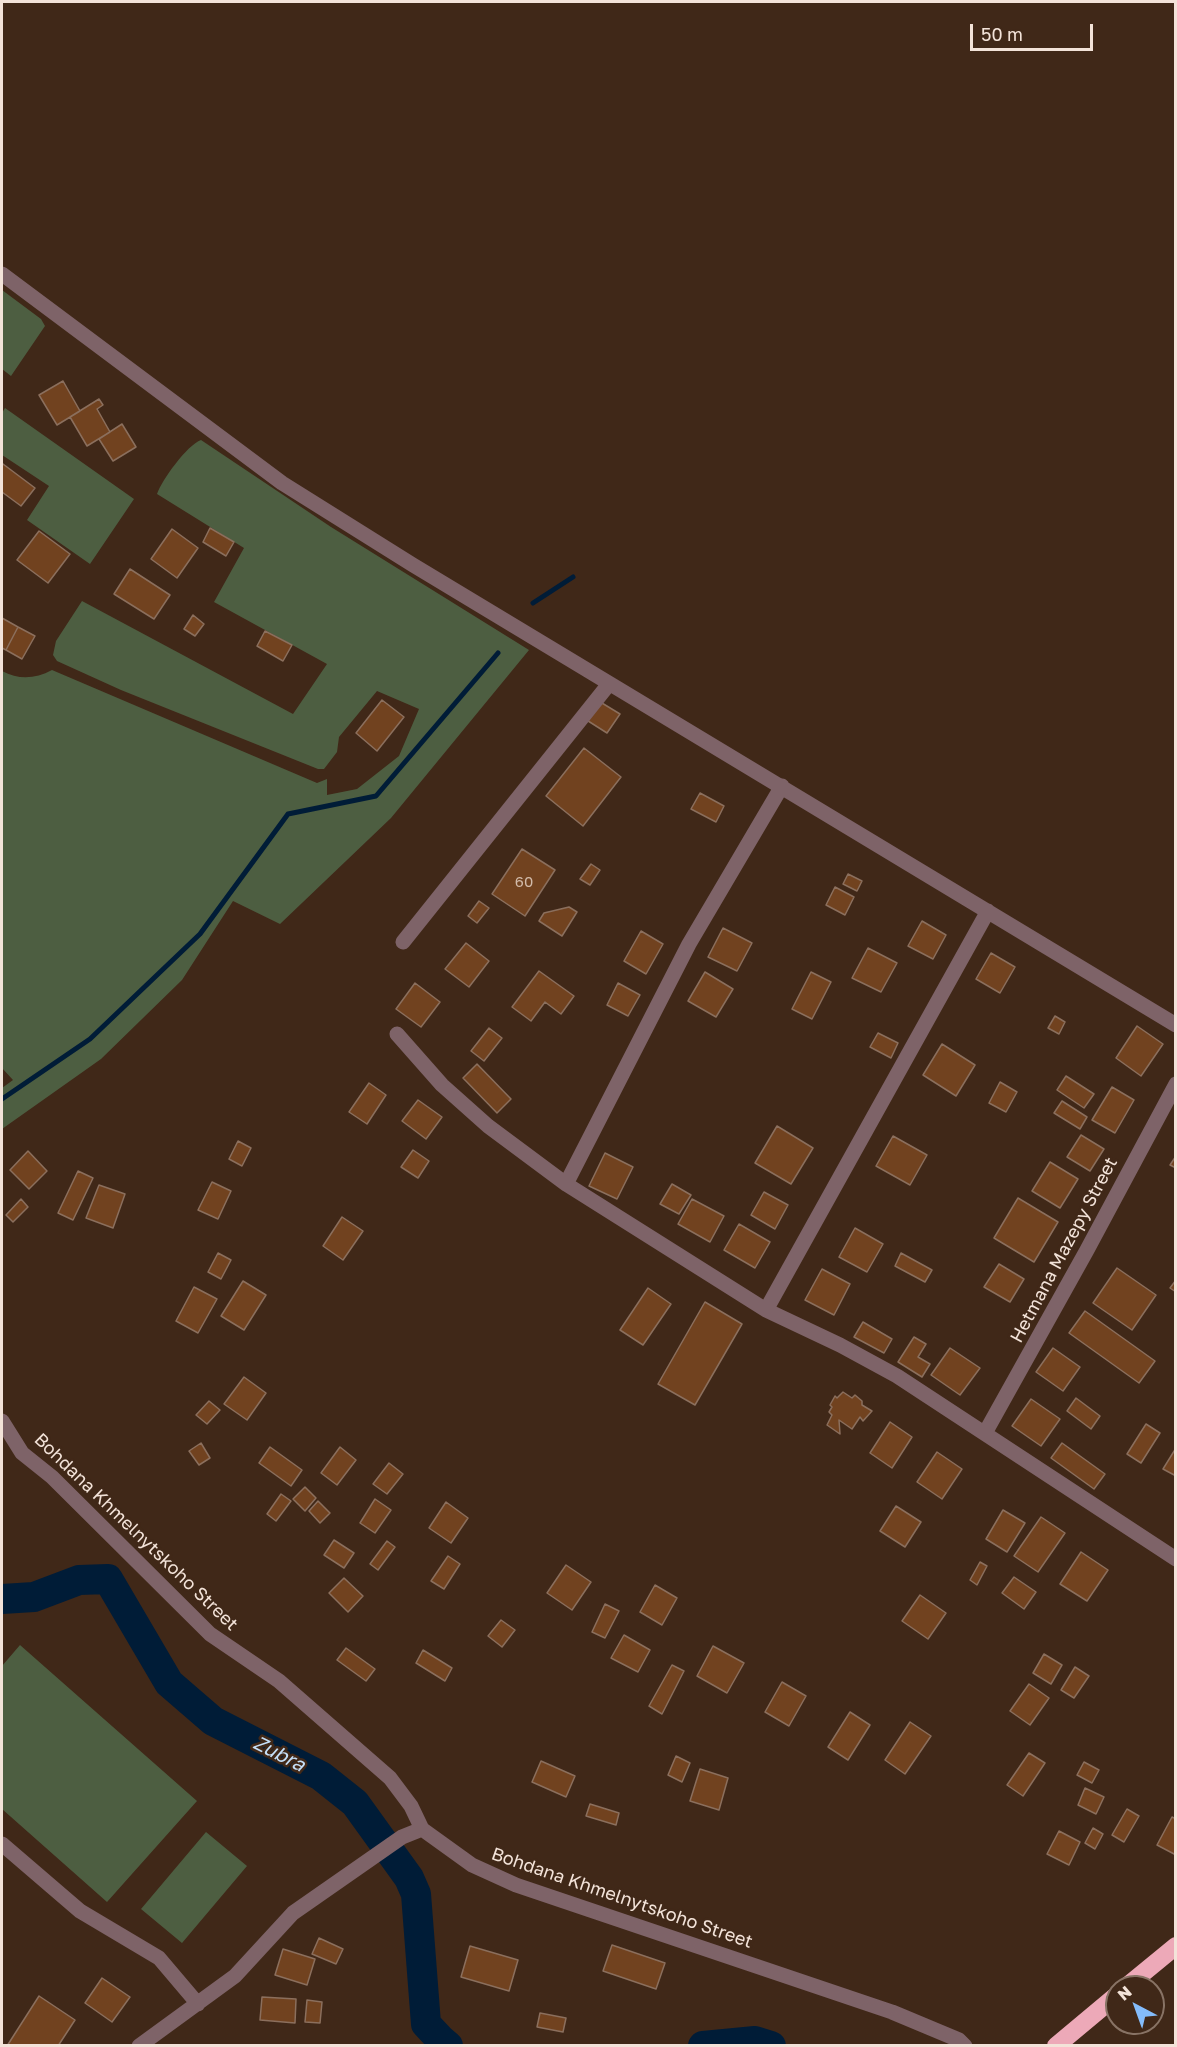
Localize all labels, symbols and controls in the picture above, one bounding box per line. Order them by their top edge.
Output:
scale bar [973,12,1096,50]
text: 50 m [981,23,1023,45]
house number: 60 [515,873,533,891]
street label: Hetmana Mazepy Street [1006,1154,1122,1346]
street label: Bohdana Khmelnytskoho Street [30,1429,242,1635]
water label: Zubra [249,1731,309,1777]
street label: Bohdana Khmelnytskoho Street [489,1843,755,1953]
north arrow [1105,1975,1165,2035]
text: N [1113,1981,1136,2004]

